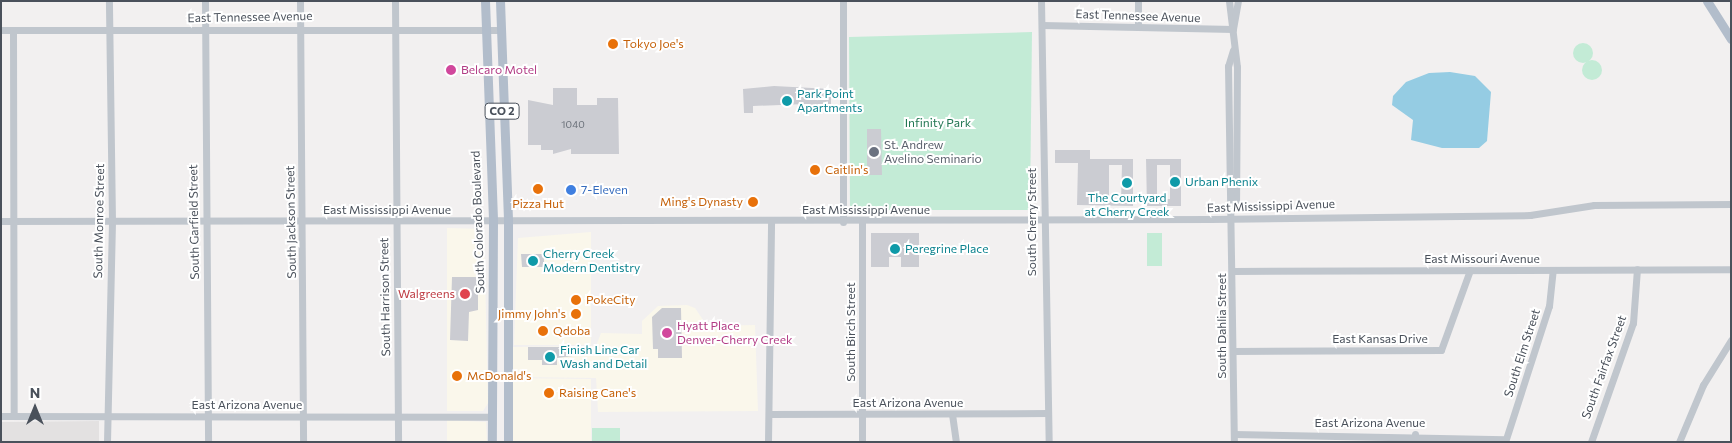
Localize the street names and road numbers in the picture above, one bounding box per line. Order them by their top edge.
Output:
street label: East Tennessee Avenue [1075,7,1201,25]
street label: East Tennessee Avenue [187,9,313,25]
road number: CO 2 [484,102,520,120]
street label: South Colorado Boulevard [468,150,488,294]
street label: South Monroe Street [91,163,107,279]
street label: South Garfield Street [186,164,202,280]
street label: South Jackson Street [283,165,299,279]
street label: South Cherry Street [1025,168,1039,276]
street label: East Mississippi Avenue [1207,197,1335,215]
street label: East Mississippi Avenue [323,203,451,217]
street label: East Mississippi Avenue [802,203,930,217]
street label: South Harrison Street [377,238,393,356]
street label: East Missouri Avenue [1424,252,1540,266]
street label: South Dahlia Street [1215,273,1229,379]
street label: South Birch Street [844,282,858,382]
street label: South Elm Street [1501,307,1543,399]
street label: South Fairfax Street [1579,313,1629,421]
street label: East Kansas Drive [1332,332,1428,346]
street label: East Arizona Avenue [853,396,963,410]
street label: East Arizona Avenue [192,398,302,412]
street label: East Arizona Avenue [1315,416,1425,430]

